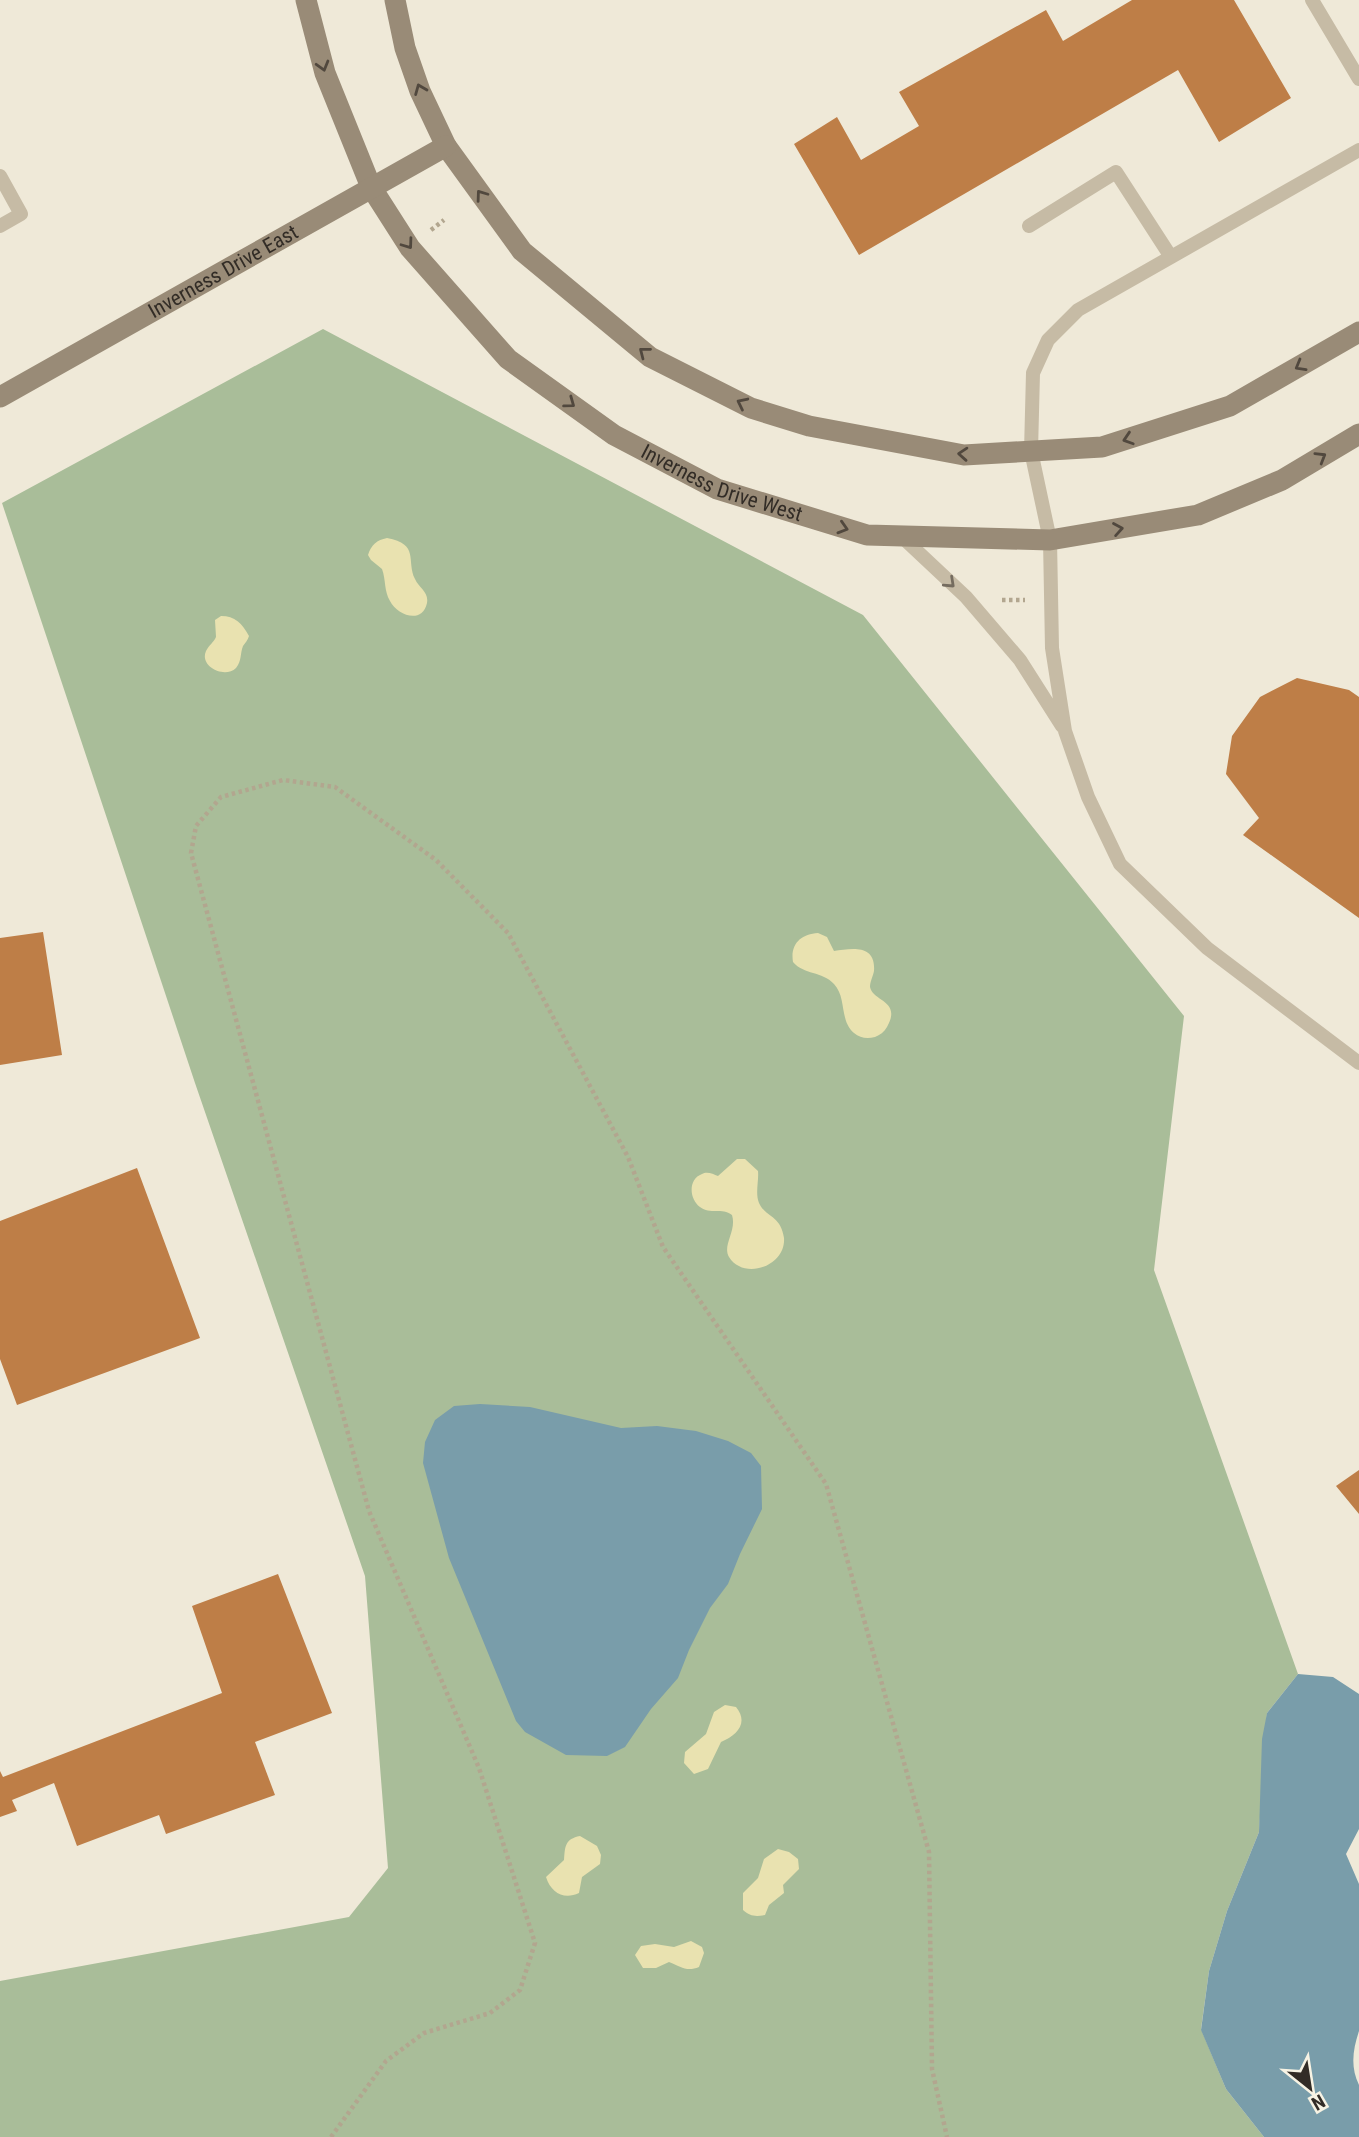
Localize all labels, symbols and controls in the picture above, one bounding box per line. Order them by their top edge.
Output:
one-way arrow [315,60,330,72]
one-way arrow [415,84,429,96]
one-way arrow [477,190,489,203]
street label: Inverness Drive East [144,220,302,323]
one-way arrow [400,236,412,249]
one-way arrow [639,347,652,360]
one-way arrow [1295,358,1307,371]
one-way arrow [562,395,574,407]
one-way arrow [737,398,749,412]
one-way arrow [1122,431,1134,445]
street label: Inverness Drive West [637,439,805,526]
one-way arrow [957,447,968,462]
one-way arrow [1313,452,1326,465]
one-way arrow [837,519,849,534]
one-way arrow [1112,522,1123,537]
one-way arrow [942,574,955,587]
north arrow [1275,2053,1345,2123]
text: N [1307,2089,1329,2115]

